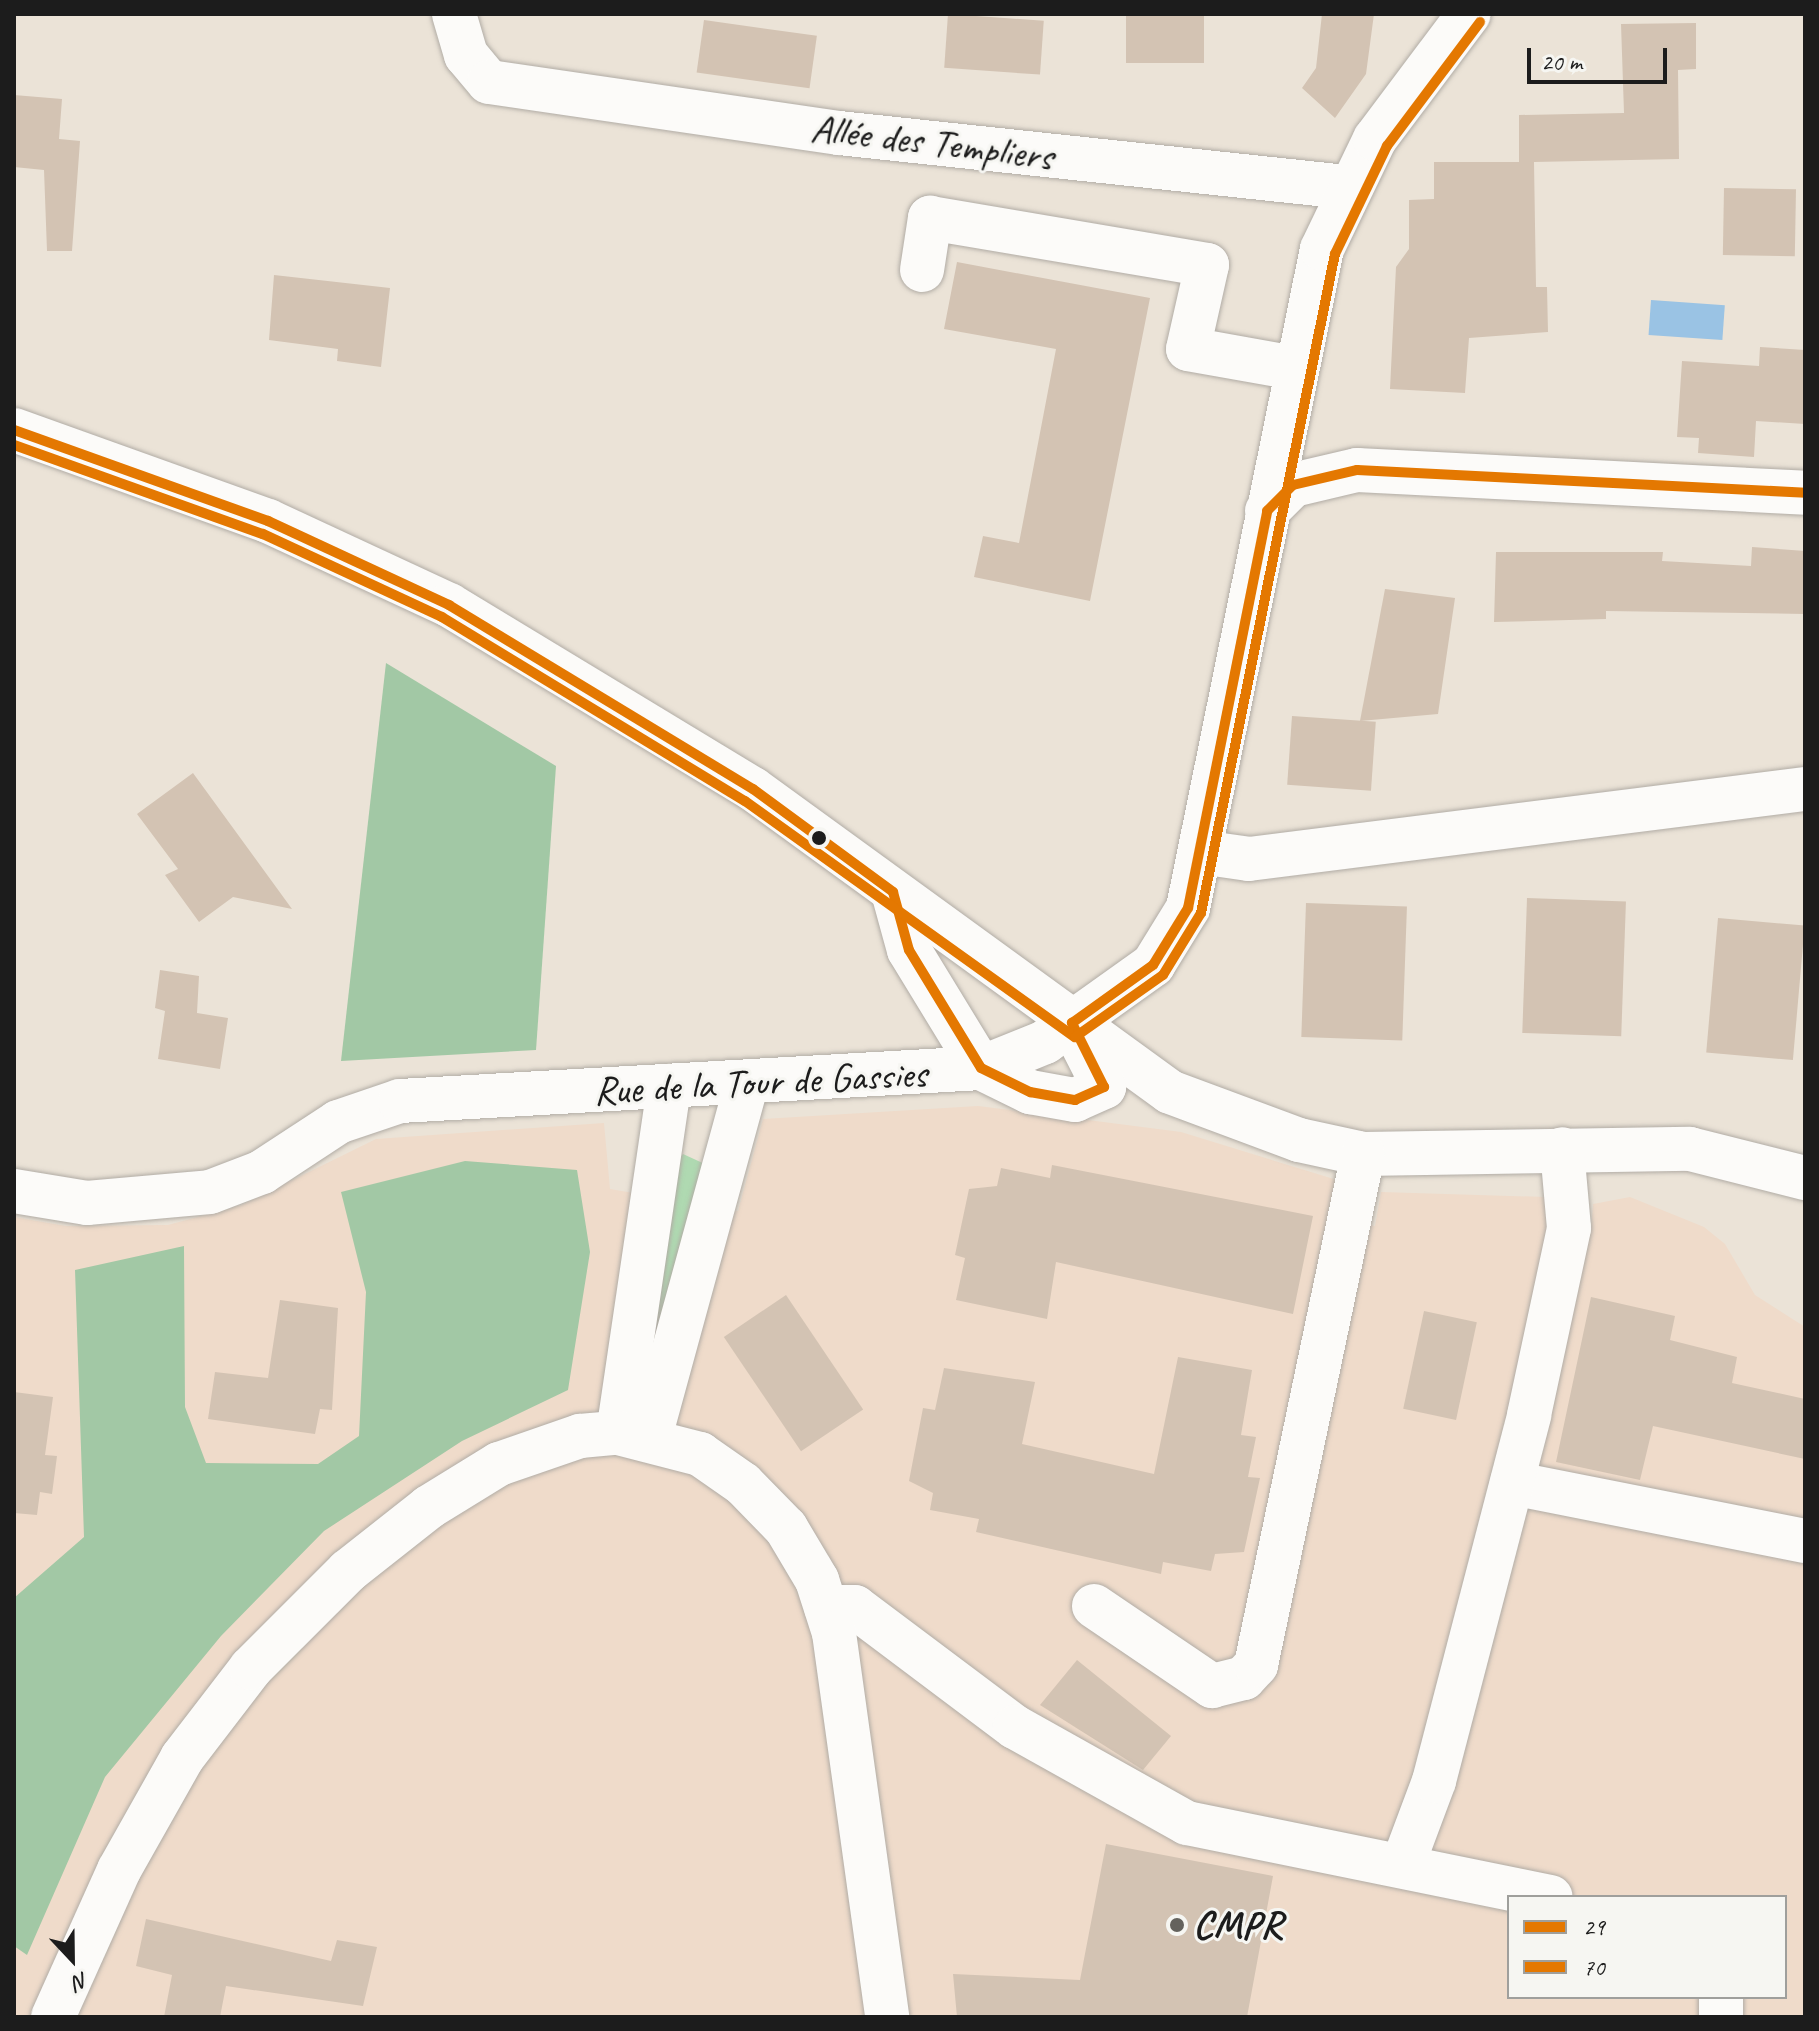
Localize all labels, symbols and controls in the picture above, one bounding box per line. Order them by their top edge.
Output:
scale bar [1531,32,1671,82]
text: 20 m [1541,47,1582,77]
street label: Allée des Templiers [809,103,1055,181]
unlabelled marker [811,830,827,846]
street label: Rue de la Tour de Gassies [592,1049,928,1115]
legend [1507,1895,1787,1999]
place label: CMPR [1193,1901,1282,1949]
text: 29 [1583,1912,1605,1942]
marker: CMPR [1168,1916,1186,1934]
north arrow [32,1919,112,1999]
text: 70 [1583,1952,1605,1982]
text: N [69,1966,93,1997]

